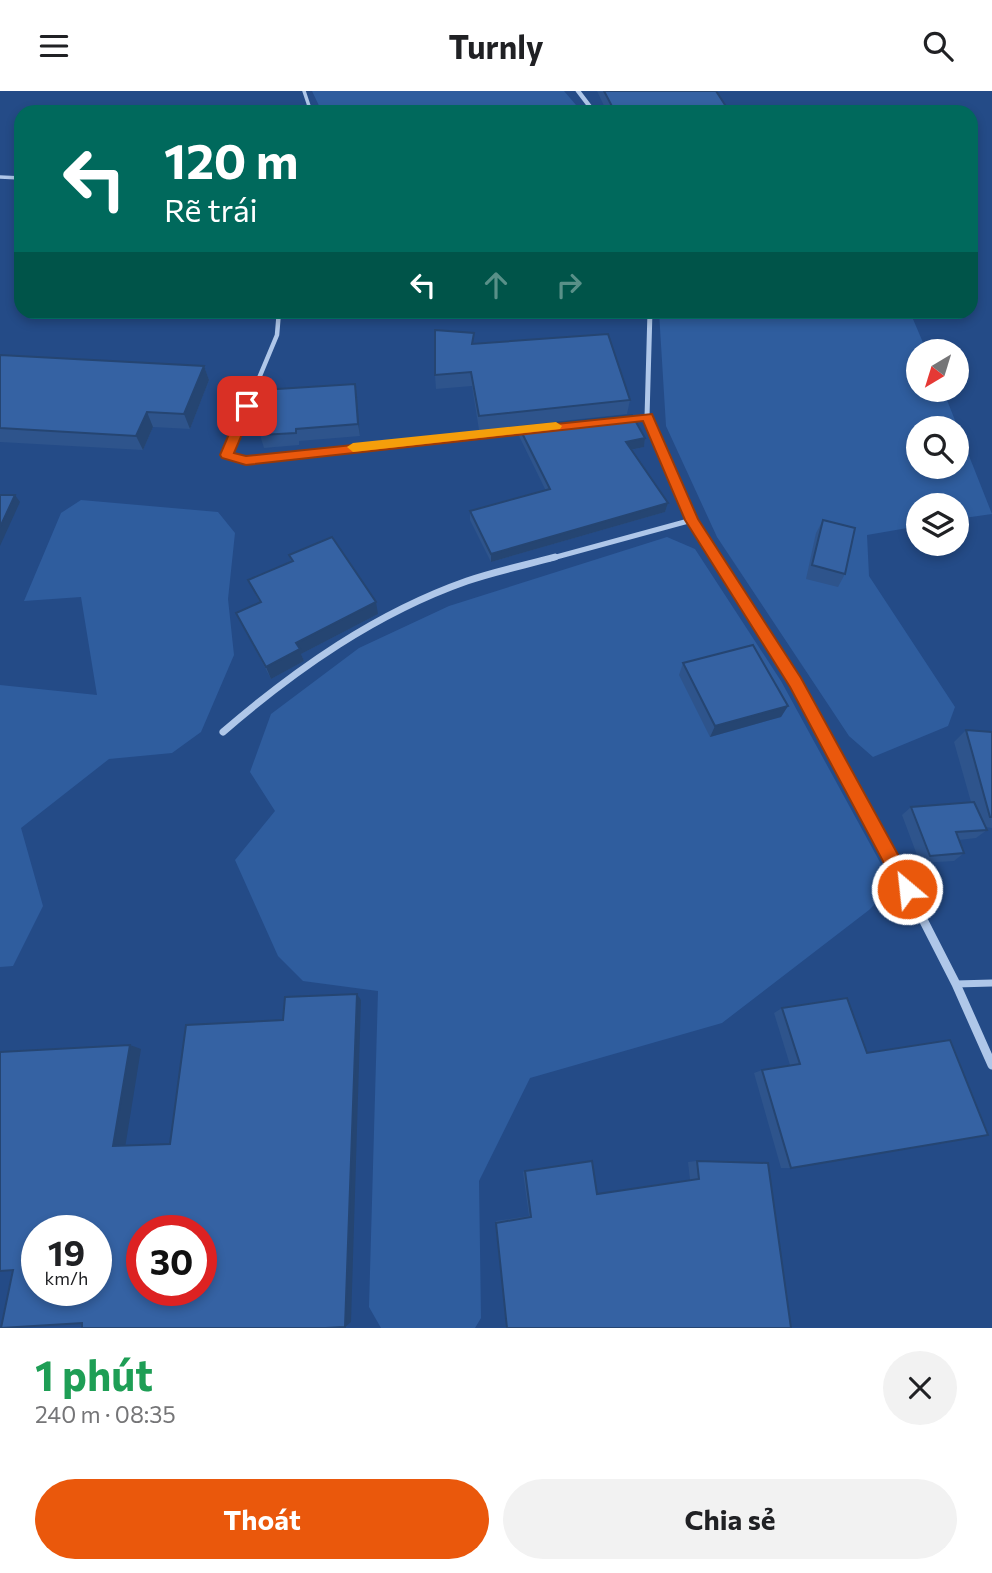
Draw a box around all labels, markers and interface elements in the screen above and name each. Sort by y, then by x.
text: Turnly [449,26,543,66]
icon: menu [35,27,73,65]
icon: search [919,27,957,65]
text: 120 m [164,129,298,189]
icon: left [49,133,140,224]
text: Rẽ trái [164,189,258,229]
icon: left [404,266,442,304]
icon: ahead [477,266,515,304]
icon: right [550,266,588,304]
north arrow [906,339,970,403]
map controls [906,339,969,556]
pin [217,376,277,436]
icon: arrive [228,387,266,425]
button: search [906,416,969,479]
button: layers [906,493,969,556]
position arrow [870,852,944,926]
speed limit sign: 30 [126,1215,217,1306]
text: 19 [48,1230,85,1273]
text: km/h [45,1267,88,1289]
text: 1 phút [35,1348,153,1400]
button: close [883,1351,957,1425]
text: 240 m · 08:35 [35,1400,176,1428]
button: Thoát [35,1479,489,1559]
button: Chia sẻ [503,1479,957,1559]

